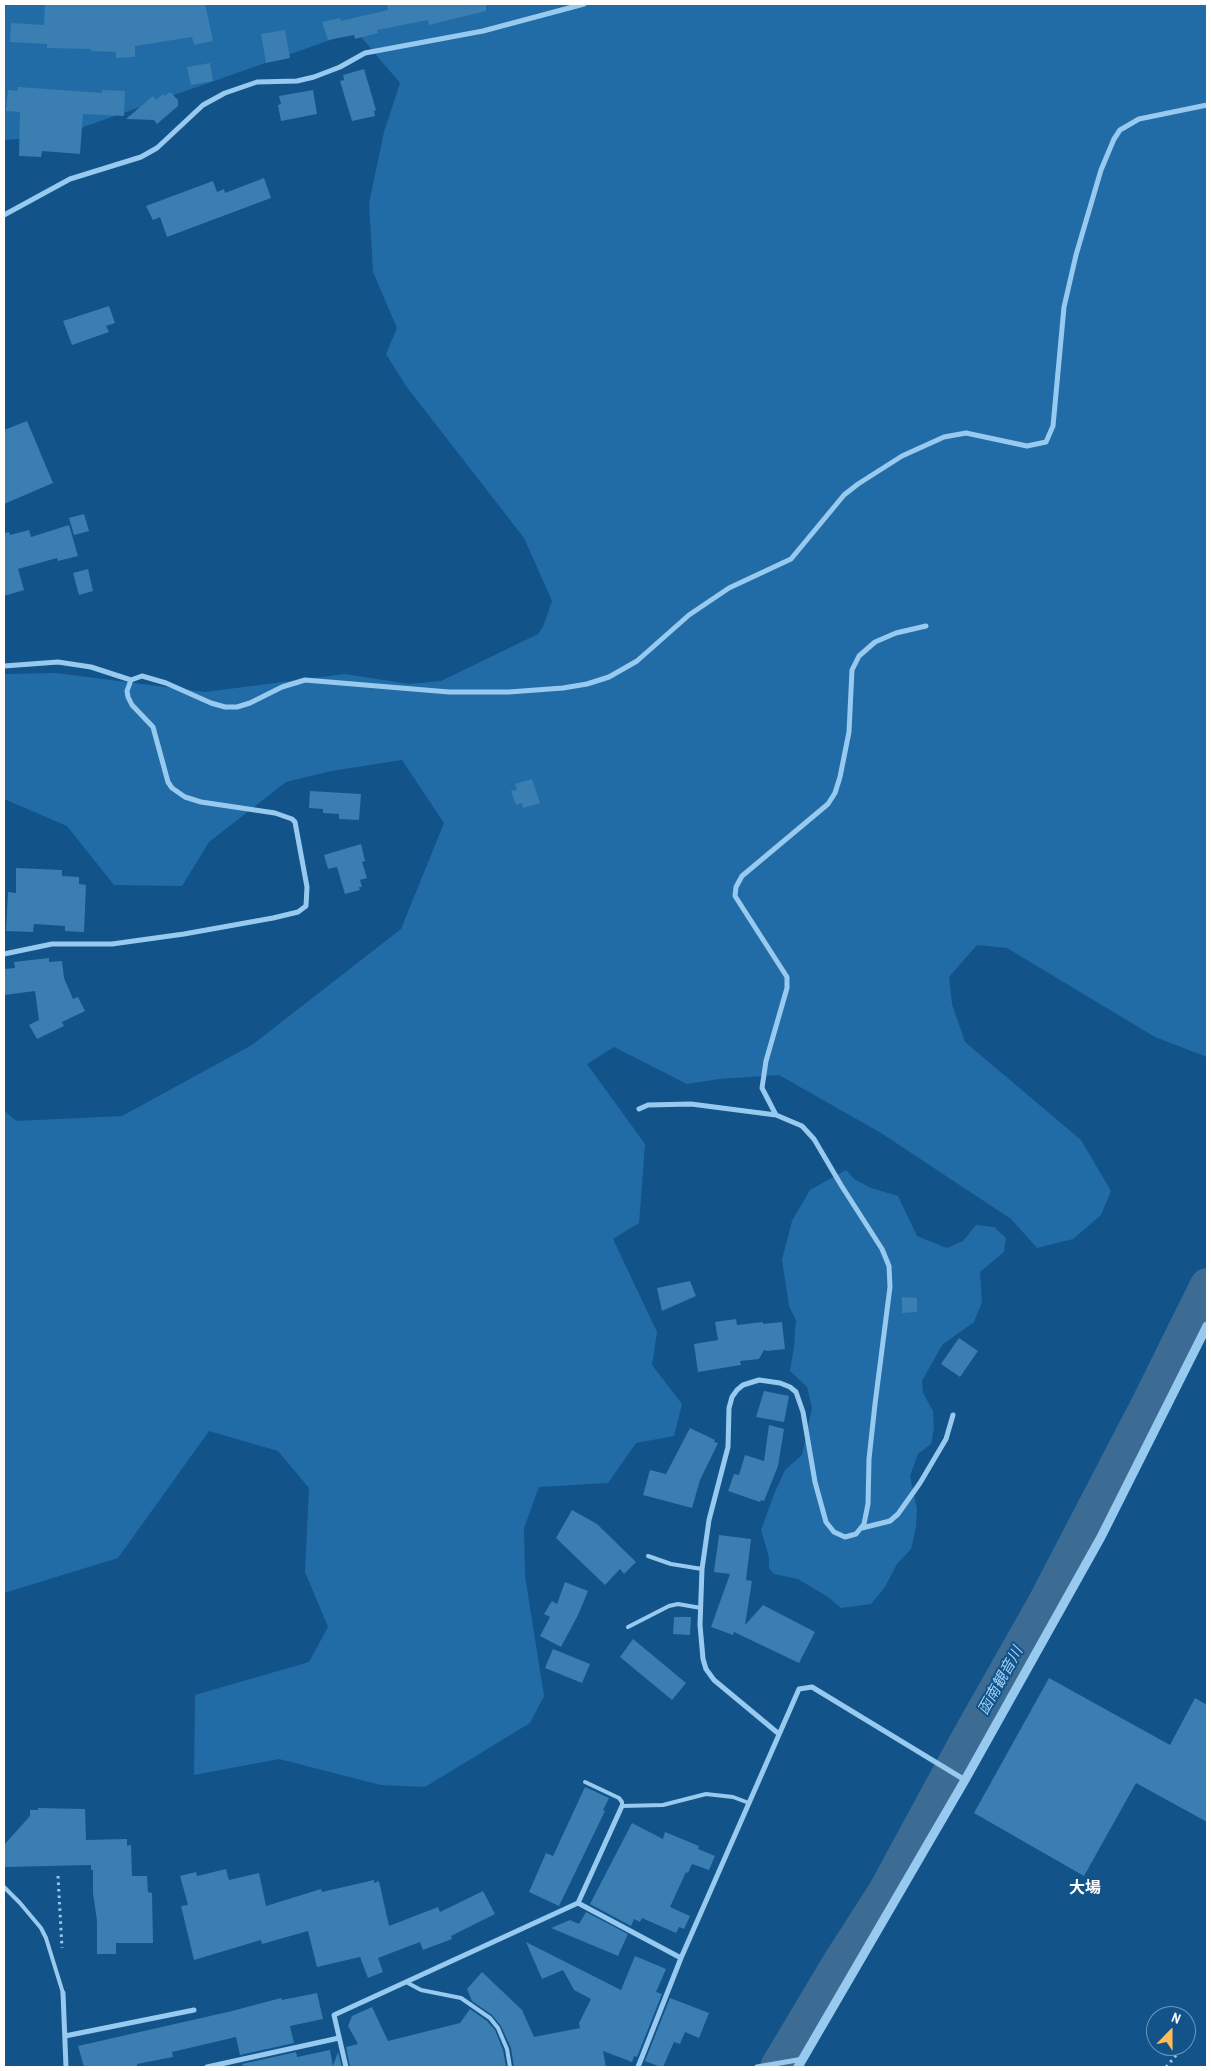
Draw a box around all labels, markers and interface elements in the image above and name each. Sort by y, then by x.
water label: 函南観音川 [975,1644,1027,1718]
district label: 大場 [1069,1879,1101,1899]
north arrow [1146,2006,1196,2056]
text: N [1169,2008,1183,2028]

